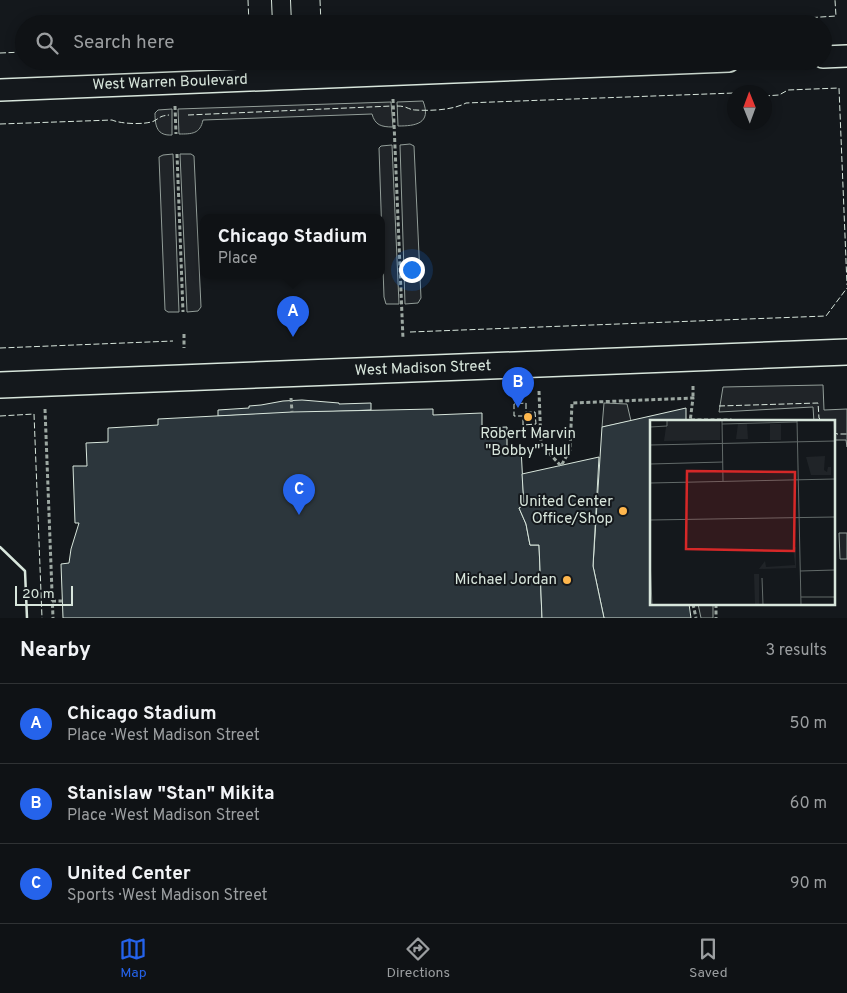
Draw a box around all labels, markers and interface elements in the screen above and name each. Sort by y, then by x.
search box [15,15,832,70]
icon: search [33,29,61,57]
text: Search here [73,31,175,55]
street label: West Warren Boulevard [92,71,248,95]
north arrow [727,85,772,130]
popup [200,214,385,279]
text: Chicago Stadium [218,225,367,249]
text: Place [218,249,257,269]
your location [399,257,425,283]
pin: A [277,296,309,337]
street label: West Madison Street [354,357,492,381]
pin: B [502,367,534,408]
marker: Robert Marvin "Bobby" Hull [522,411,534,423]
inset map [650,420,834,606]
place label: Robert Marvin "Bobby" Hull [480,425,576,461]
pin: C [283,474,315,515]
place label: United Center Office/Shop [519,493,613,529]
marker: United Center Office/Shop [617,505,629,517]
place label: Michael Jordan [455,571,557,590]
marker: Michael Jordan [561,574,573,586]
scale bar [15,583,72,606]
text: 20 m [22,586,55,603]
text: Nearby [20,637,91,664]
text: 3 results [765,641,827,661]
text: Chicago Stadium [67,702,217,726]
text: A [30,714,42,734]
text: 50 m [790,714,827,734]
text: Place · West Madison Street [67,726,260,746]
text: Stanislaw "Stan" Mikita [67,782,275,806]
text: B [30,794,42,814]
text: 60 m [790,794,827,814]
text: Place · West Madison Street [67,806,260,826]
text: United Center [67,862,191,886]
text: C [31,874,41,894]
text: 90 m [790,874,827,894]
text: Sports · West Madison Street [67,886,268,906]
tab: Map [119,935,147,982]
tab: Directions [386,935,450,982]
tab: Saved [689,935,728,982]

